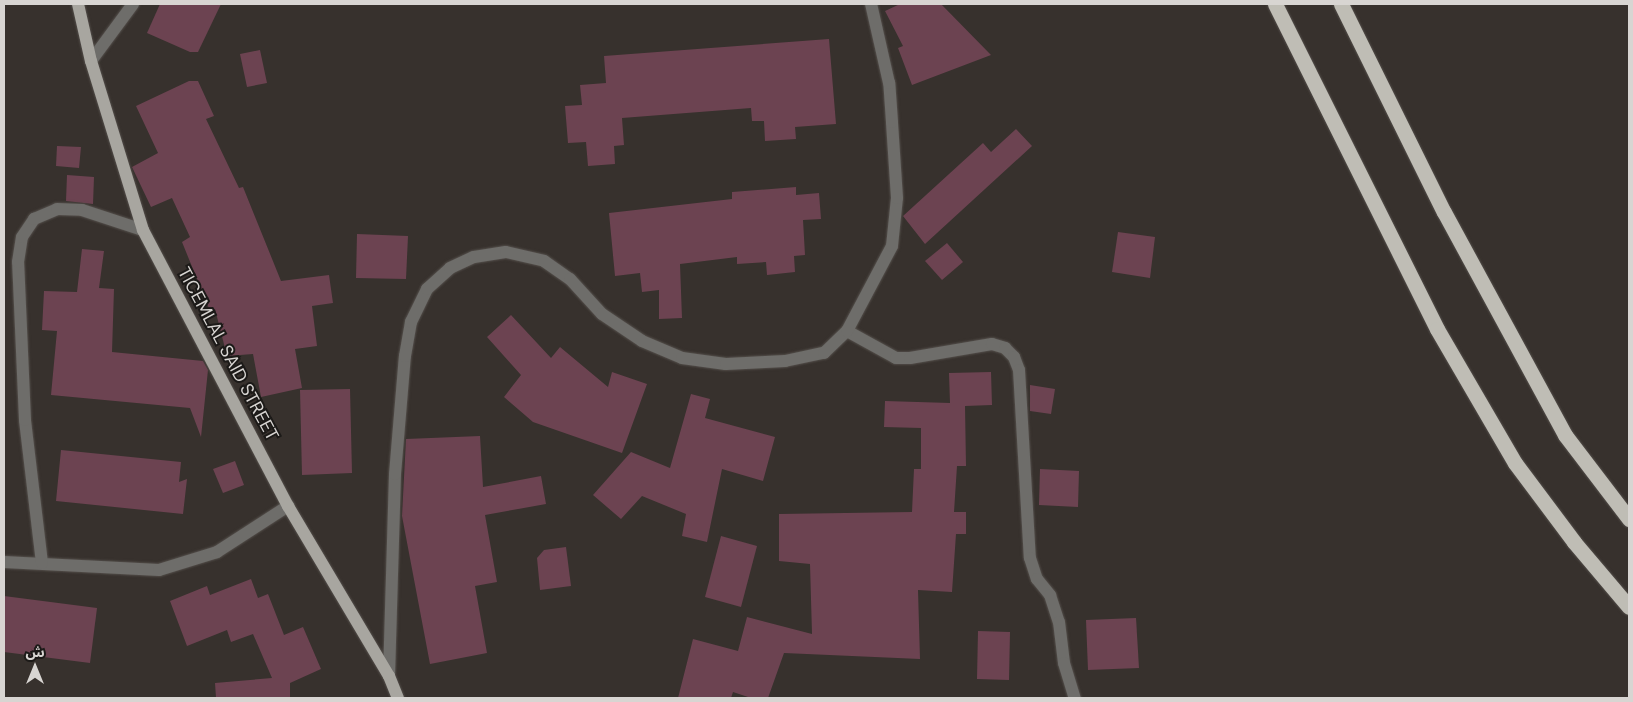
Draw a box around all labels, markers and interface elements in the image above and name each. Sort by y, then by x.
street label: TICEMLAL SAID STREET [173,264,283,444]
north arrow [10,642,60,692]
text: ش [25,643,45,661]

